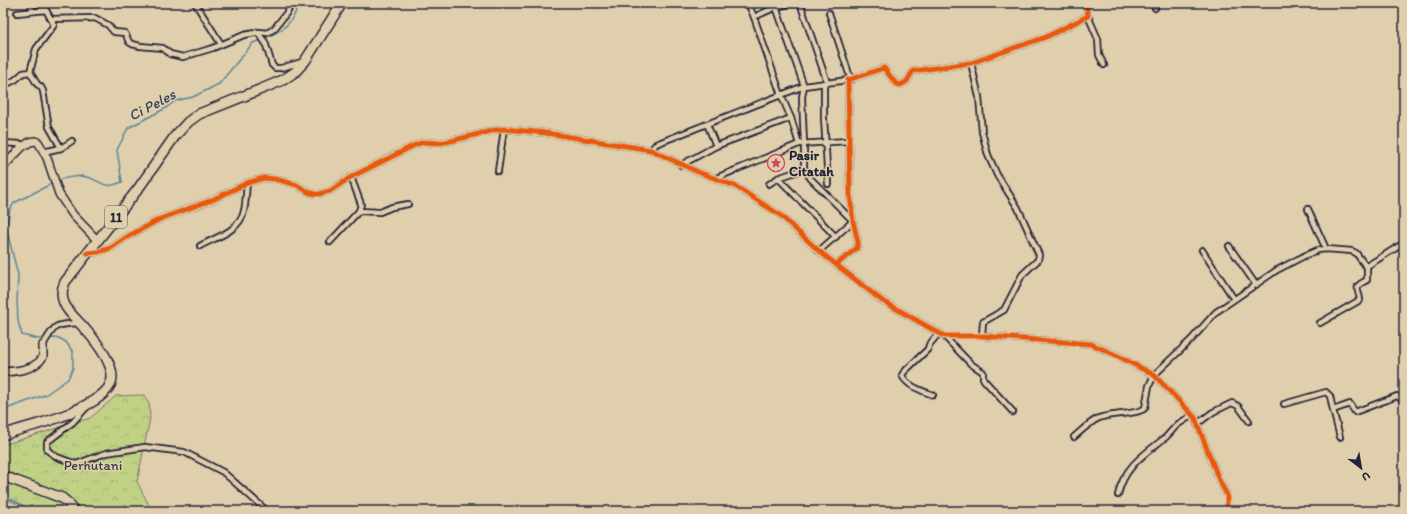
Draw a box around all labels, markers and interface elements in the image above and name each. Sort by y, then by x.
water label: Ci Peles [125,85,180,125]
place label: Pasir Citatah [789,147,834,180]
place icon: Pasir Citatah [766,153,786,173]
road number: 11 [105,206,127,228]
north arrow [1341,448,1381,488]
park label: Perhutani [64,457,122,474]
text: U [1359,469,1372,484]

